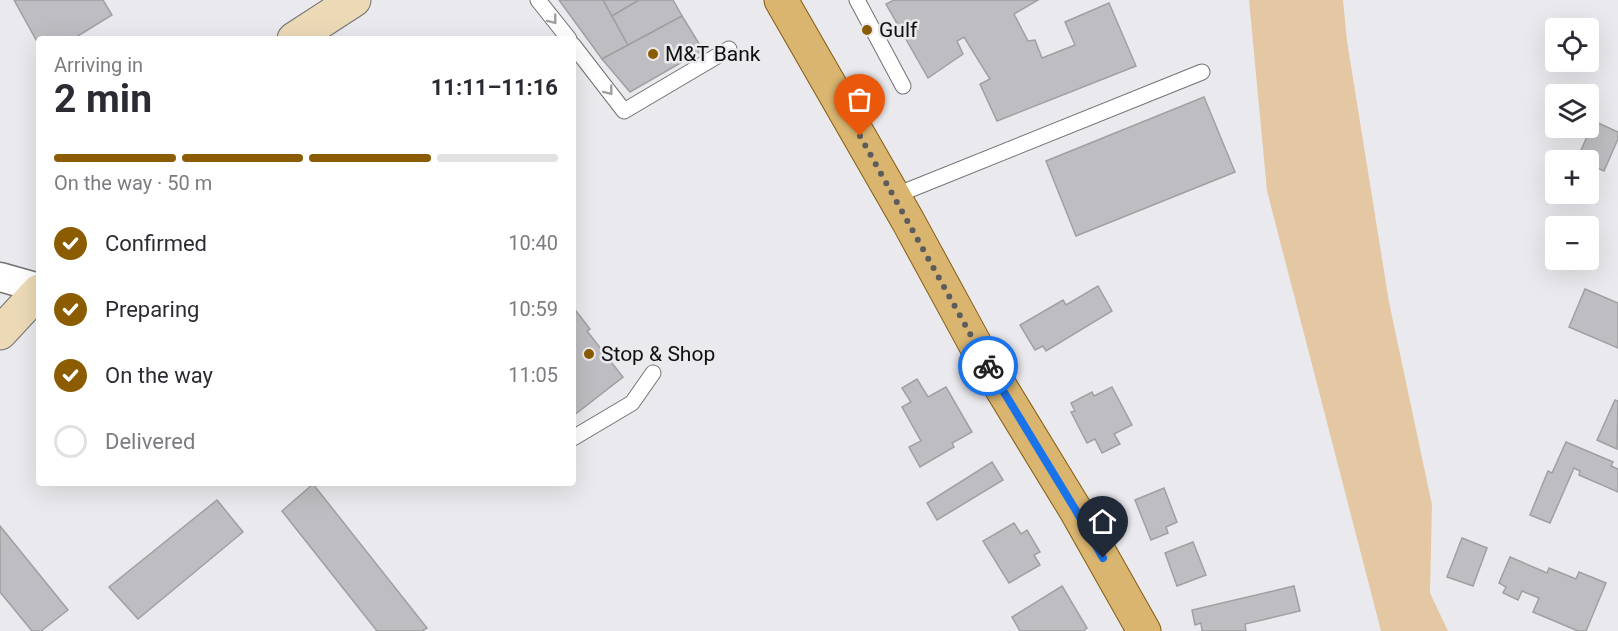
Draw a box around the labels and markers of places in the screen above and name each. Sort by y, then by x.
place label: Gulf [879,18,918,42]
marker: Gulf [860,23,874,37]
place label: M&T Bank [665,42,761,66]
marker: M&T Bank [646,47,660,61]
pin [834,74,885,136]
place label: Stop & Shop [601,342,715,366]
marker: Stop & Shop [582,347,596,361]
pin [1077,496,1128,558]

